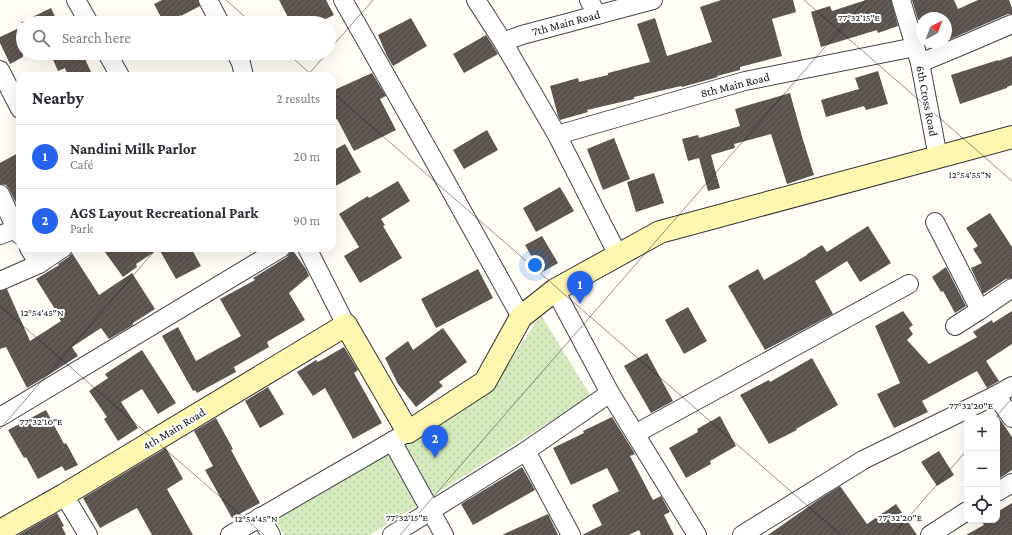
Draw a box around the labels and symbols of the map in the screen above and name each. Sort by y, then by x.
street label: 7th Main Road [530,7,602,39]
text: 77°32'15"E [838,12,881,23]
north arrow [916,12,952,48]
street label: 6th Cross Road [913,64,941,138]
street label: 8th Main Road [699,69,772,100]
text: 12°54'55"N [949,169,992,180]
your location [525,255,545,275]
pin: 1 [567,271,593,304]
text: 12°54'45"N [20,307,64,318]
text: 77°32'20"E [949,400,994,411]
street label: 4th Main Road [140,405,208,453]
text: 77°32'10"E [20,416,63,427]
pin: 2 [422,425,448,458]
text: 77°32'15"E [386,512,429,523]
text: 77°32'20"E [878,512,923,523]
text: 12°54'45"N [234,513,278,524]

